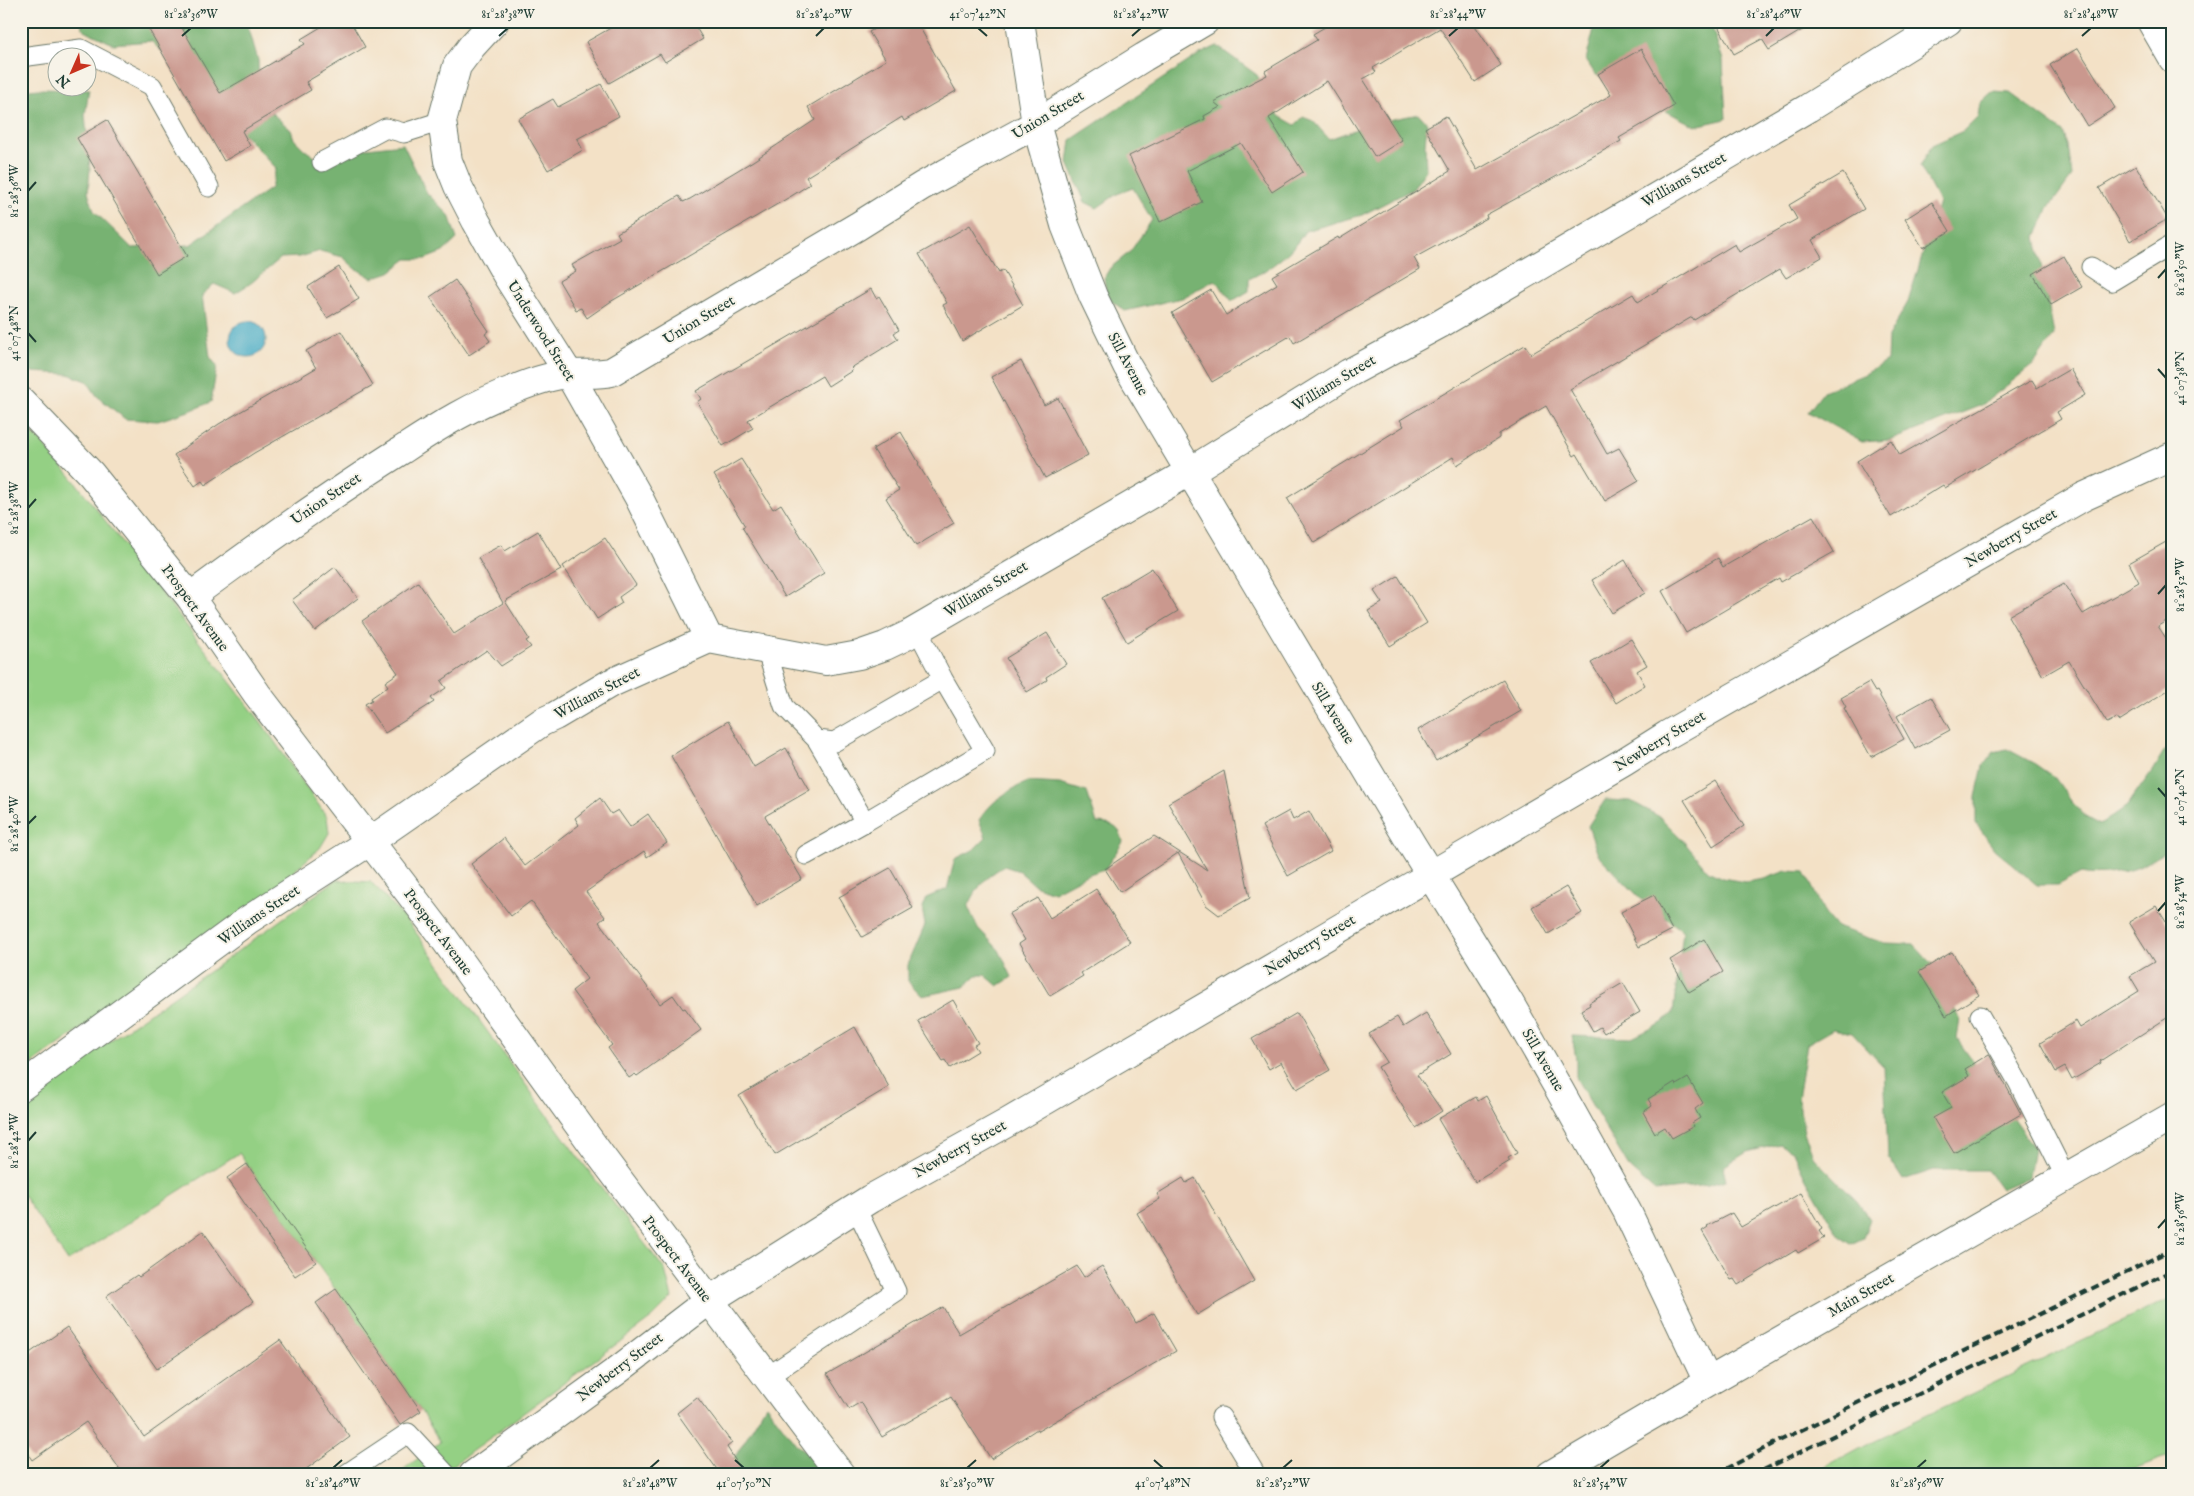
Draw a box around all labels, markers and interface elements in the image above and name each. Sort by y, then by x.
text: 81°28'36"W [164,7,218,22]
text: 81°28'38"W [481,7,535,22]
text: 81°28'40"W [796,7,852,22]
text: 41°07'42"N [950,7,1007,22]
text: 81°28'42"W [1113,7,1169,22]
text: 81°28'44"W [1430,7,1486,22]
text: 81°28'46"W [1747,7,1802,22]
text: 81°28'48"W [2064,7,2119,22]
north arrow [48,48,98,98]
text: N [53,70,75,92]
street label: Union Street [1008,86,1088,144]
street label: Williams Street [1638,148,1730,212]
text: 81°28'36"W [7,164,22,218]
text: 81°28'50"W [2173,241,2188,296]
street label: Underwood Street [502,277,580,385]
street label: Union Street [659,291,739,349]
text: 41°07'48"N [7,304,22,361]
street label: Sill Avenue [1103,329,1153,399]
text: 41°07'38"N [2173,350,2188,405]
street label: Williams Street [1289,351,1379,415]
street label: Union Street [287,469,365,529]
text: 81°28'38"W [7,481,22,535]
street label: Newberry Street [1962,504,2060,572]
street label: Williams Street [941,557,1031,621]
text: 81°28'52"W [2173,557,2188,612]
street label: Prospect Avenue [157,561,233,655]
street label: Williams Street [551,662,643,724]
street label: Sill Avenue [1307,679,1359,748]
street label: Newberry Street [1611,706,1709,776]
text: 41°07'40"N [2173,768,2188,826]
text: 81°28'40"W [7,796,22,852]
text: 81°28'54"W [2173,874,2188,929]
street label: Williams Street [215,881,303,949]
street label: Prospect Avenue [399,885,477,979]
street label: Newberry Street [1261,910,1359,980]
street label: Sill Avenue [1518,1025,1569,1095]
text: 81°28'42"W [7,1113,22,1169]
street label: Newberry Street [910,1116,1010,1182]
text: 81°28'56"W [2173,1192,2188,1246]
street label: Prospect Avenue [638,1212,716,1306]
street label: Main Street [1825,1268,1897,1322]
street label: Newberry Street [573,1328,667,1406]
text: 81°28'46"W [306,1476,361,1491]
text: 81°28'48"W [623,1476,678,1491]
text: 41°07'50"N [716,1476,772,1491]
text: 81°28'50"W [940,1476,995,1491]
text: 41°07'48"N [1135,1476,1192,1491]
text: 81°28'52"W [1256,1476,1311,1491]
text: 81°28'54"W [1573,1476,1628,1491]
text: 81°28'56"W [1890,1476,1944,1491]

